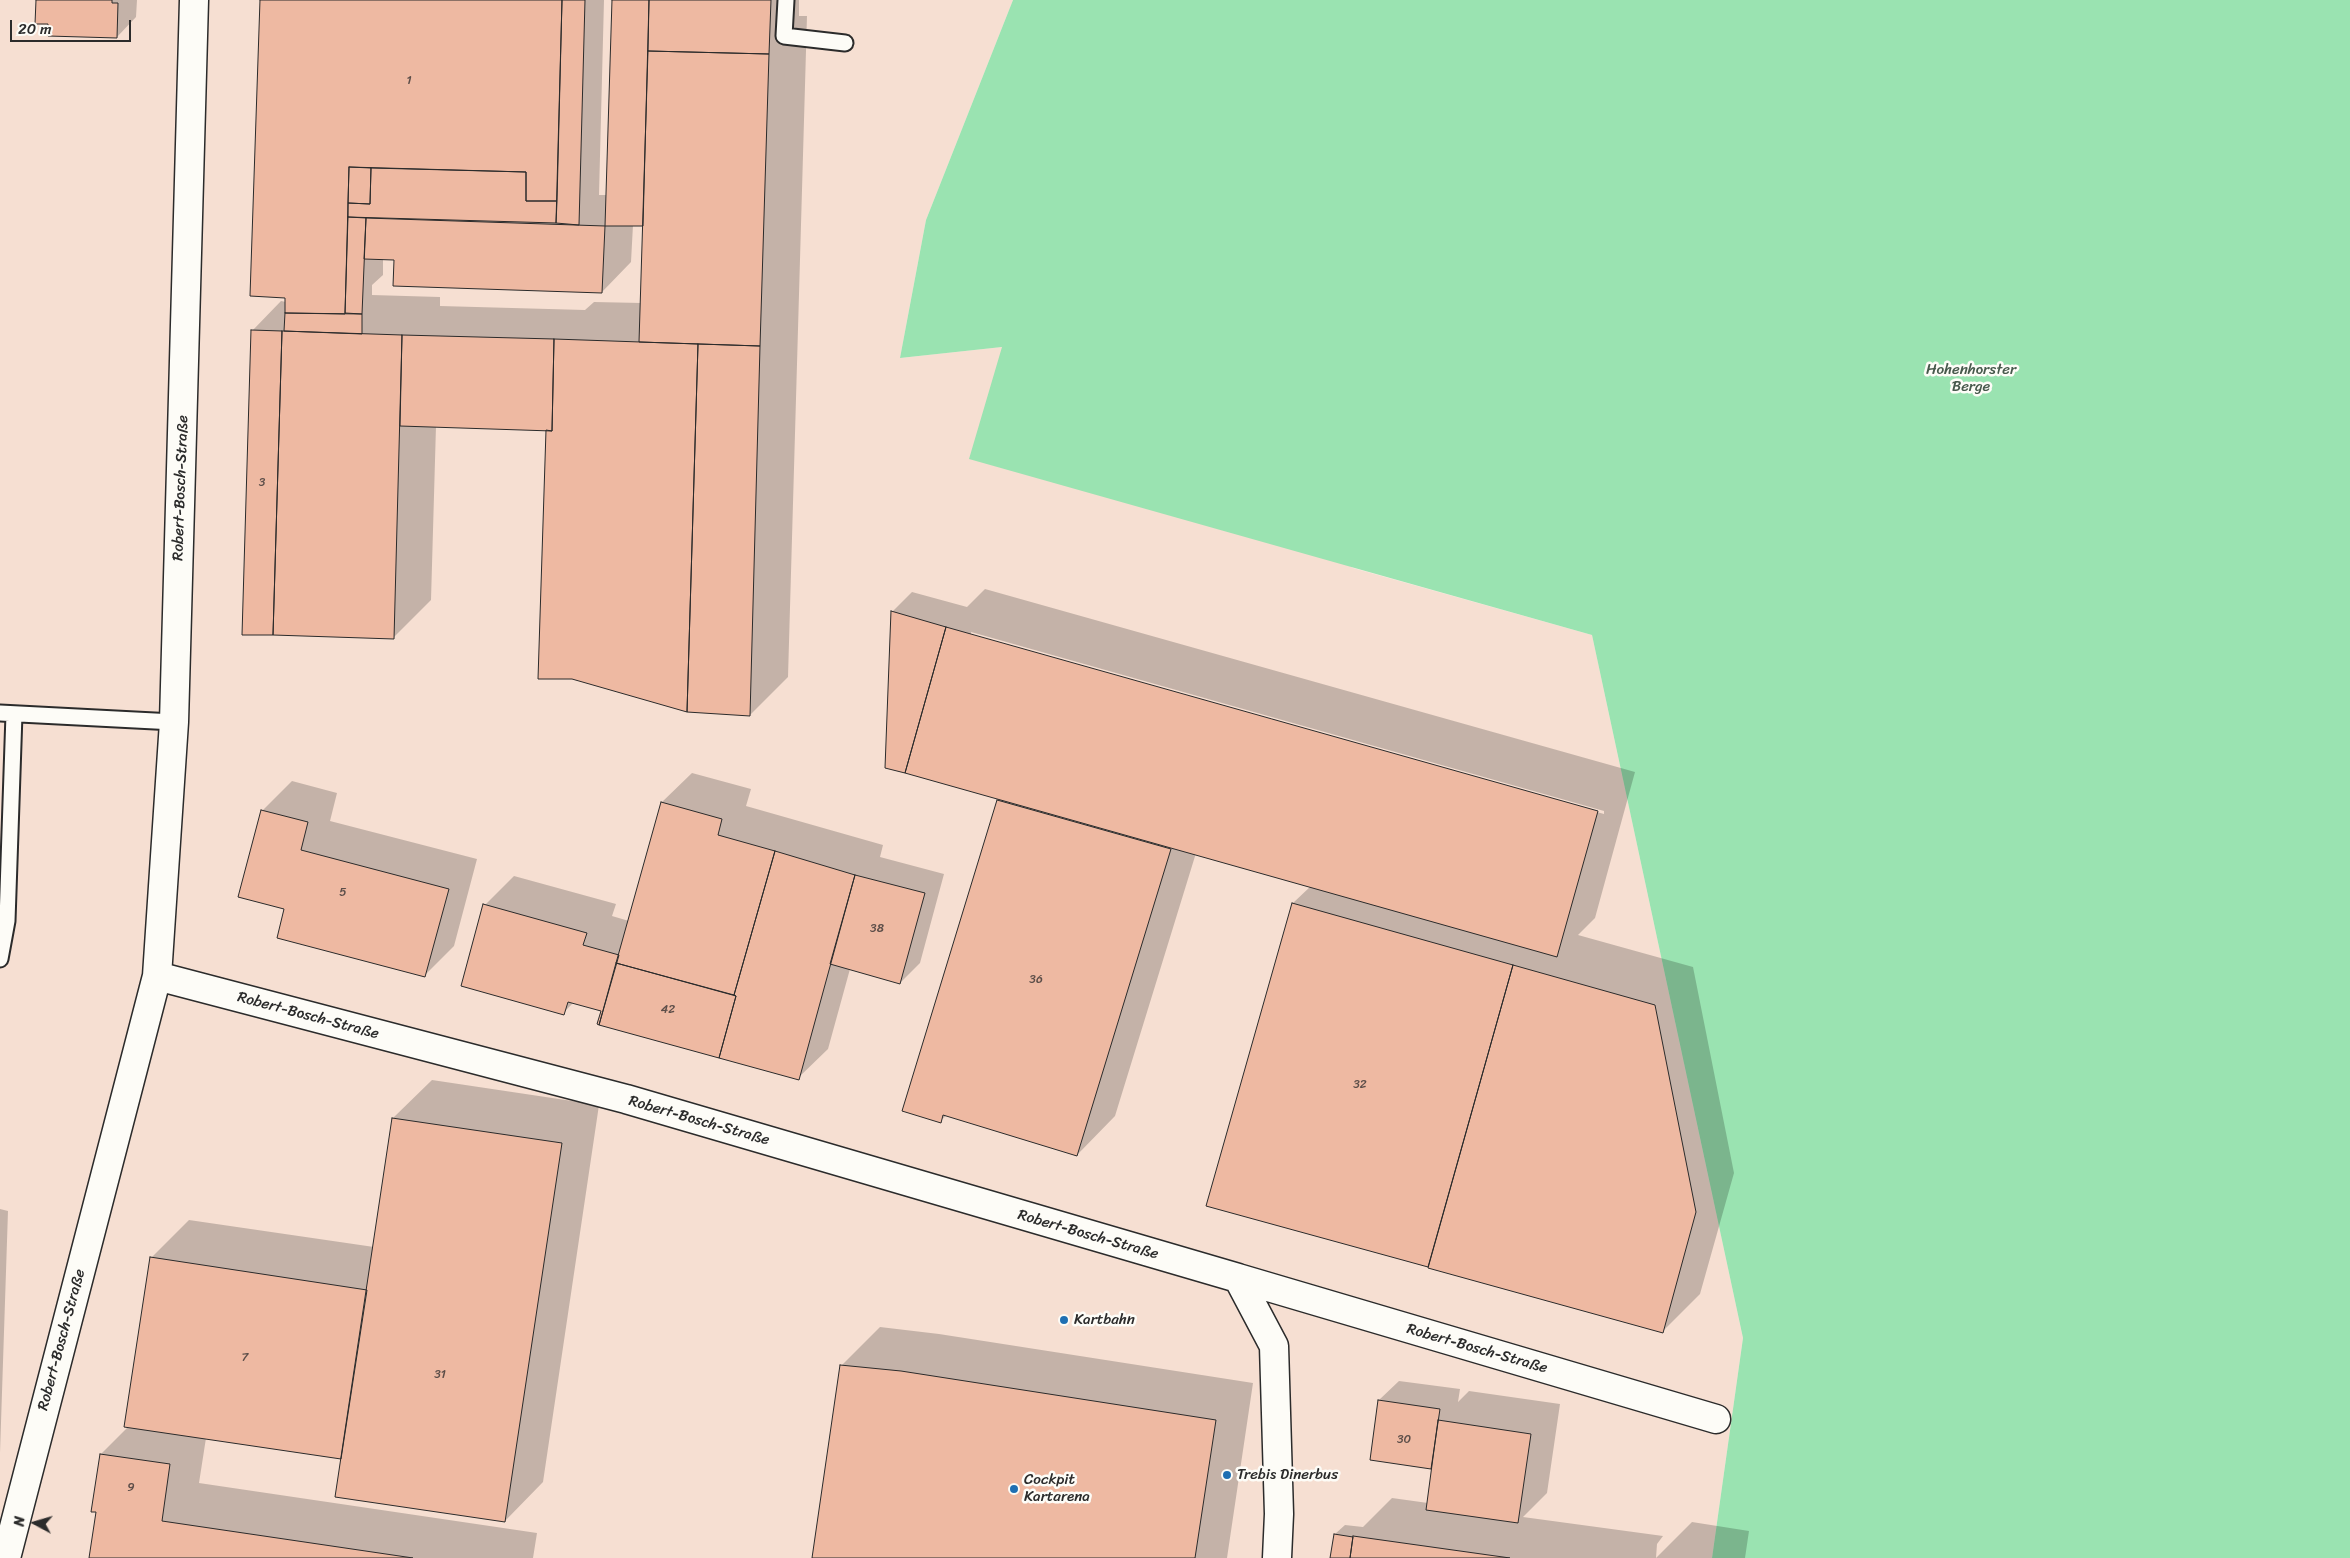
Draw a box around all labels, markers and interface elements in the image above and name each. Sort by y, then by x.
scale bar [12,10,134,42]
text: 20 m [18,16,52,42]
house number: 1 [406,74,412,88]
park label: Hohenhorster Berge [1926,361,2016,396]
street label: Robert-Bosch-Straße [169,415,193,561]
house number: 3 [259,476,265,490]
house number: 5 [339,886,347,900]
house number: 38 [870,922,884,936]
house number: 36 [1029,973,1043,987]
street label: Robert-Bosch-Straße [235,988,381,1044]
house number: 42 [661,1003,675,1017]
house number: 32 [1353,1078,1367,1092]
street label: Robert-Bosch-Straße [627,1092,771,1150]
street label: Robert-Bosch-Straße [1016,1206,1160,1264]
street label: Robert-Bosch-Straße [34,1267,90,1413]
place label: Kartbahn [1074,1311,1135,1329]
marker: Kartbahn [1058,1314,1070,1326]
street label: Robert-Bosch-Straße [1405,1320,1549,1378]
house number: 7 [242,1351,248,1365]
house number: 31 [434,1368,446,1382]
house number: 30 [1397,1433,1411,1447]
place label: Trebis Dinerbus [1237,1466,1338,1484]
marker: Trebis Dinerbus [1221,1469,1233,1481]
place label: Cockpit Kartarena [1024,1471,1090,1506]
house number: 9 [127,1481,135,1495]
marker: Cockpit Kartarena [1008,1483,1020,1495]
north arrow [10,1498,60,1548]
text: N [7,1515,33,1528]

